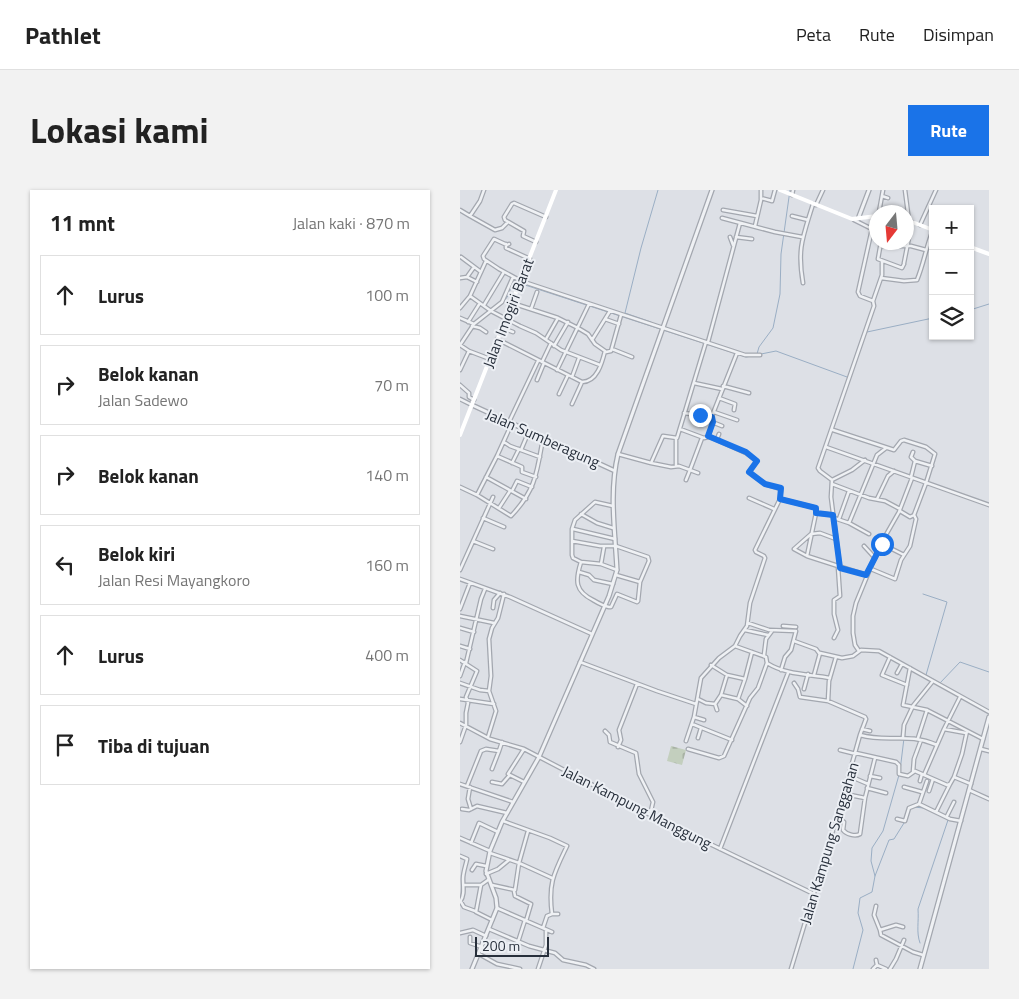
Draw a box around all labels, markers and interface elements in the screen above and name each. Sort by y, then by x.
text: Pathlet [25,17,101,53]
text: Peta [796,21,831,48]
text: Rute [859,21,895,48]
text: Disimpan [923,21,994,48]
text: Lokasi kami [30,103,209,157]
button: Rute [908,105,989,156]
north arrow [869,205,914,250]
map controls [929,205,974,340]
button: + [929,205,974,250]
text: 11 mnt [50,207,115,239]
text: Jalan kaki · 870 m [292,211,410,235]
button: − [929,250,974,295]
street label: Jalan Imogiri Barat [477,254,540,371]
icon: ahead [51,281,79,309]
text: Lurus [98,281,144,310]
text: 100 m [365,283,409,307]
button: layers [929,295,974,340]
text: Belok kanan [98,359,199,388]
icon: right [51,371,79,399]
text: 70 m [374,373,409,397]
text: Jalan Sadewo [98,388,188,412]
street label: Jalan Sumberagung [482,403,604,474]
route end [689,404,712,427]
icon: right [51,461,79,489]
text: Belok kanan [98,461,199,490]
text: 140 m [365,463,409,487]
route start [871,533,894,556]
text: Belok kiri [98,539,175,568]
icon: left [51,551,79,579]
text: 160 m [365,553,409,577]
text: Jalan Resi Mayangkoro [98,568,250,592]
icon: ahead [51,641,79,669]
text: Lurus [98,641,144,670]
text: 400 m [365,643,409,667]
icon: arrive [51,731,79,759]
text: Tiba di tujuan [98,731,210,760]
street label: Jalan Kampung Manggung [558,759,716,855]
street label: Jalan Kampung Sanggahan [793,759,865,927]
scale bar [475,934,549,957]
text: 200 m [482,935,520,956]

